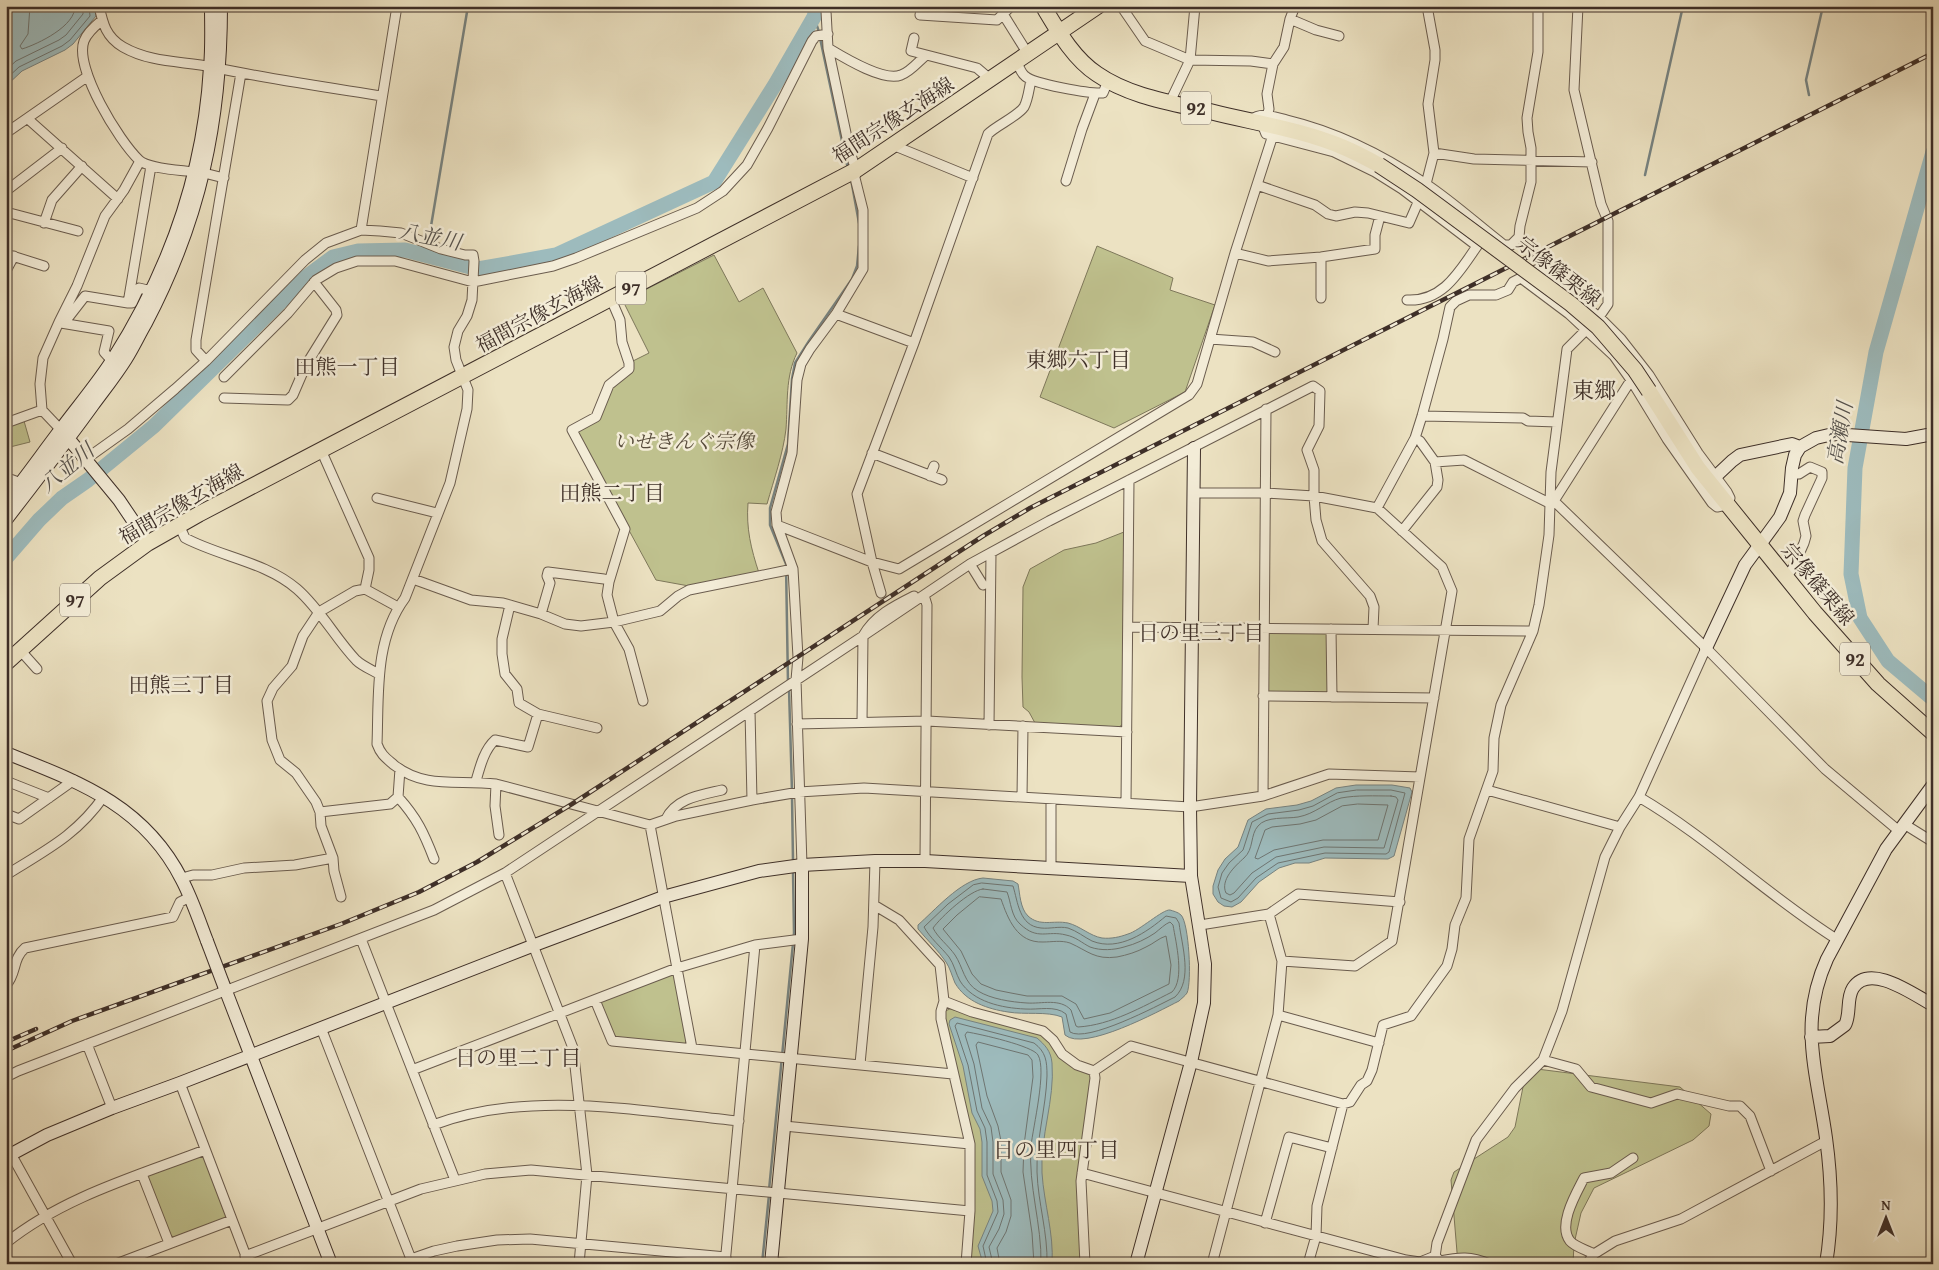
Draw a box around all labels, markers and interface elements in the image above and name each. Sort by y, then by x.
street label: 福間宗像玄海線 [826,69,959,170]
road number: 92 [1181,92,1211,125]
water label: 八並川 [396,215,466,258]
street label: 宗像篠栗線 [1511,228,1608,313]
street label: 福間宗像玄海線 [470,268,607,359]
road number: 97 [616,272,646,304]
district label: 東郷六丁目 [1026,344,1131,375]
district label: 田熊一丁目 [295,351,400,382]
district label: 東郷 [1572,374,1616,406]
water label: 高瀬川 [1819,397,1861,467]
park label: いせきんぐ宗像 [614,426,756,455]
water label: 八並川 [33,434,102,500]
street label: 福間宗像玄海線 [113,456,249,551]
district label: 田熊二丁目 [560,477,665,508]
street label: 宗像篠栗線 [1775,536,1862,631]
road number: 97 [60,584,90,616]
district label: 日の里三丁目 [1138,617,1264,648]
road number: 92 [1840,642,1870,676]
district label: 田熊三丁目 [129,669,234,700]
district label: 日の里二丁目 [455,1042,581,1073]
district label: 日の里四丁目 [993,1134,1119,1165]
north arrow [1862,1192,1912,1242]
text: N [1881,1195,1891,1215]

